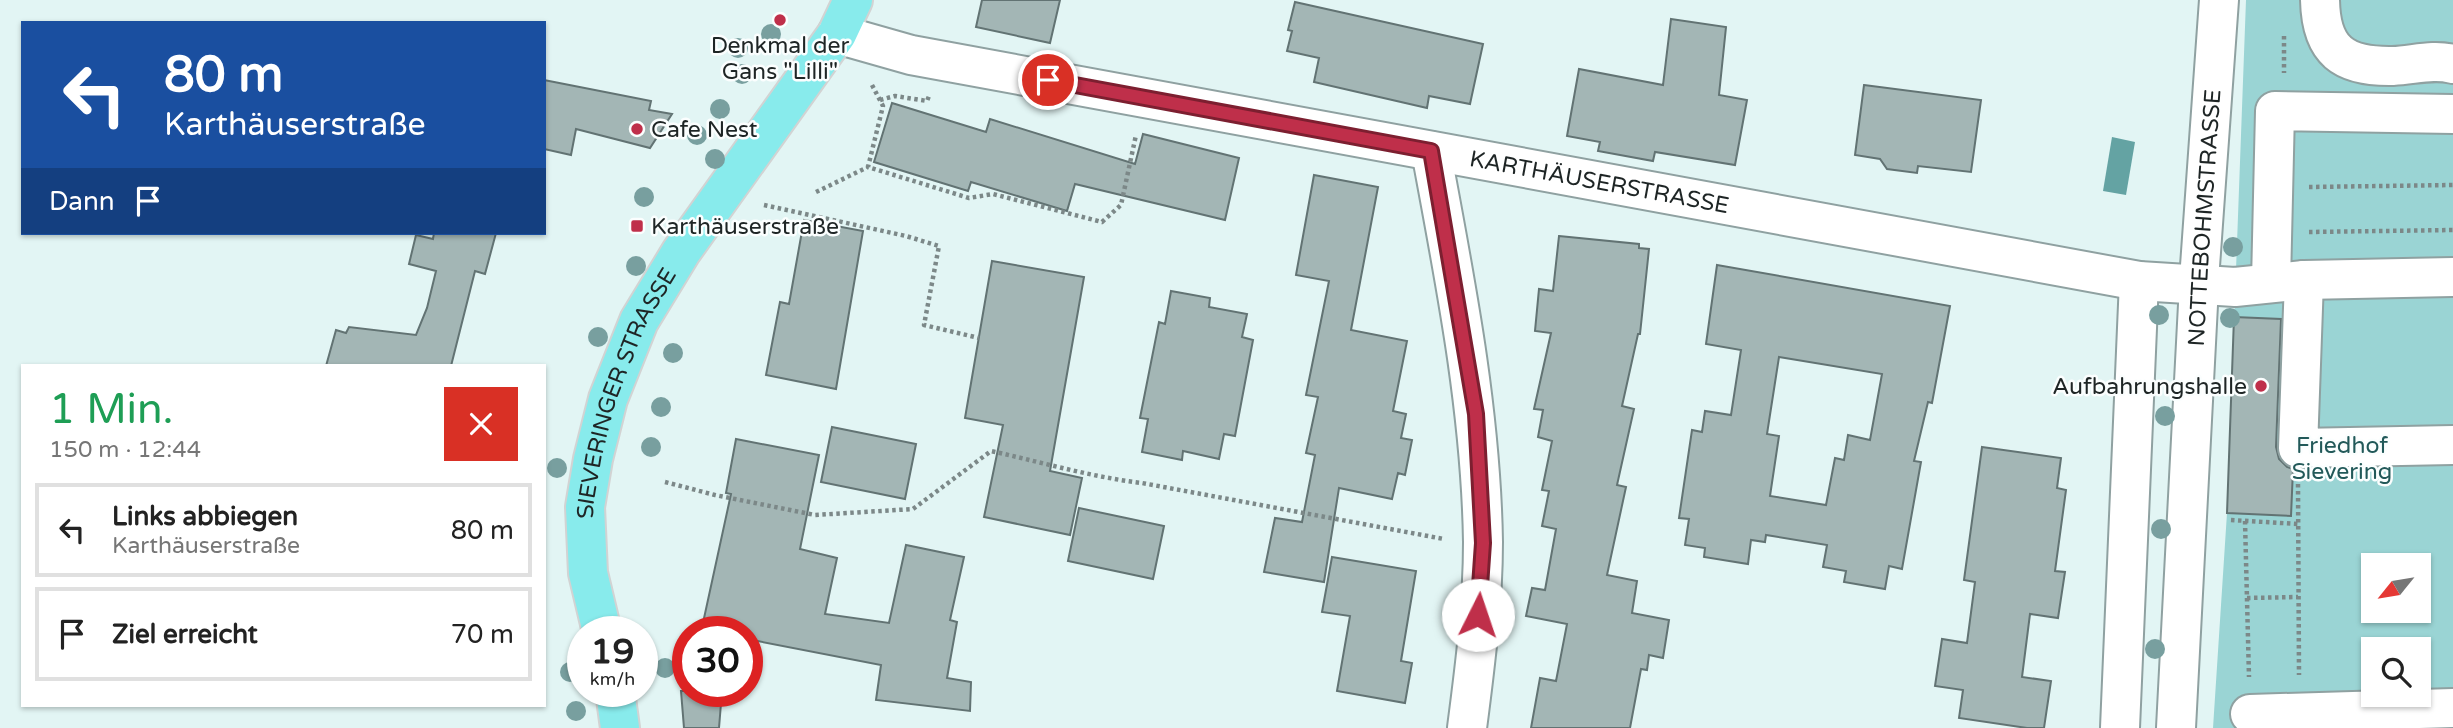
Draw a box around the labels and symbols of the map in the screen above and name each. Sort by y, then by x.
marker: Denkmal der Gans "Lilli" [772,12,788,28]
place label: Denkmal der Gans "Lilli" [711,32,849,86]
pin [1018,50,1078,110]
street label: NOTTEBOHMSTRASSE [2183,88,2228,347]
place label: Cafe Nest [651,116,758,144]
marker: Cafe Nest [629,121,645,137]
street label: KARTHÄUSERSTRASSE [1467,145,1731,220]
place label: Karthäuserstraße [651,213,839,241]
marker: Karthäuserstraße [629,218,645,234]
street label: SIEVERINGER STRASSE [572,263,683,519]
place label: Aufbahrungshalle [2052,373,2247,401]
marker: Aufbahrungshalle [2253,378,2269,394]
park label: Friedhof Sievering [2292,432,2392,486]
north arrow [2361,553,2431,623]
position arrow [1441,578,1515,652]
speed limit sign: 30 [672,616,763,707]

